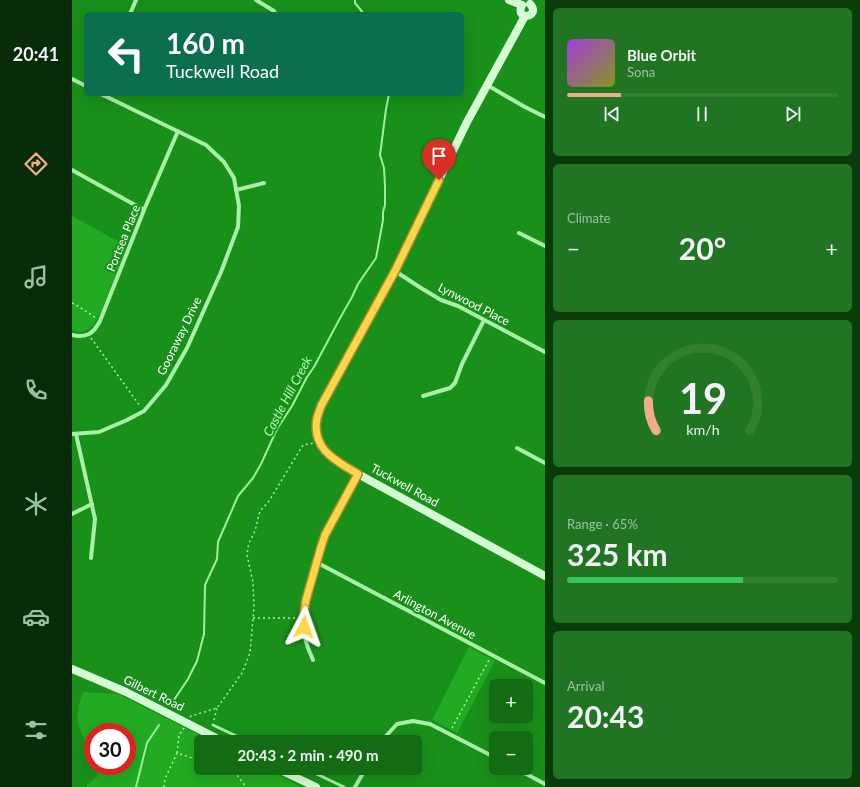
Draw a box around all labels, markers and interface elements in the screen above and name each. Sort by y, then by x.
text: 160 m [166,26,245,60]
icon: left [100,28,152,80]
text: 20:41 [13,43,59,65]
text: Blue Orbit [627,46,696,64]
text: Tuckwell Road [166,60,279,82]
text: Sona [627,64,655,80]
icon: previous [601,103,623,125]
icon: pause [691,103,713,125]
icon: next [782,103,804,125]
pin [422,139,456,180]
icon: arrive [428,145,450,167]
icon: directions [22,150,50,178]
street label: Portsea Place [103,202,143,274]
text: Climate [567,210,610,226]
text: 20° [679,230,726,266]
text: − [567,235,580,262]
text: + [825,235,838,262]
icon: music [22,263,50,291]
street label: Lynwood Place [436,279,512,329]
street label: Gooraway Drive [154,294,204,378]
water label: Castle Hill Creek [259,352,315,439]
text: 19 [678,373,727,423]
icon: phone [22,376,50,404]
text: km/h [686,421,719,438]
street label: Tuckwell Road [368,460,442,510]
icon: climate [22,490,50,518]
text: Range · 65% [567,516,638,532]
text: 325 km [567,536,668,572]
street label: Arlington Avenue [391,586,479,642]
icon: car [22,603,50,631]
position arrow [283,606,325,648]
street label: Gilbert Road [121,672,187,714]
text: Arrival [567,678,604,694]
map controls [489,679,533,775]
button: + [489,679,533,723]
text: 20:43 [567,698,644,734]
icon: filters [22,716,50,744]
speed limit sign: 30 [84,723,136,775]
button: − [489,731,533,775]
text: 20:43 · 2 min · 490 m [238,746,378,764]

